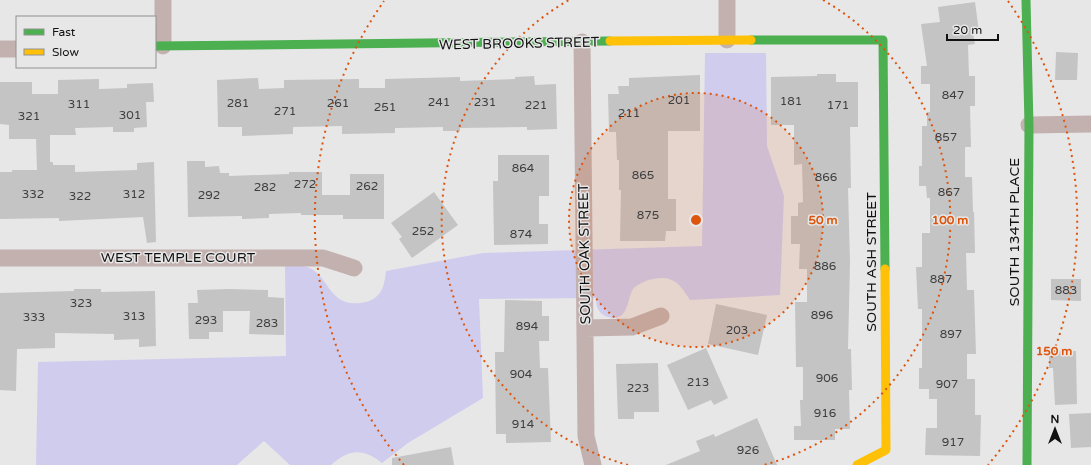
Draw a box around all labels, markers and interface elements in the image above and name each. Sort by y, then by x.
legend [16,16,156,68]
scale bar [947,16,998,42]
text: 20 m [953,23,982,37]
text: Fast [52,25,76,39]
street label: WEST BROOKS STREET [439,34,600,53]
text: Slow [52,45,79,59]
house number: 847 [942,88,964,102]
house number: 201 [668,93,690,107]
house number: 181 [780,94,802,108]
house number: 241 [428,95,450,109]
house number: 231 [474,95,496,109]
house number: 281 [227,96,249,110]
house number: 261 [327,96,349,110]
house number: 311 [68,97,90,111]
house number: 221 [525,98,547,112]
house number: 171 [827,98,849,112]
house number: 251 [374,100,396,114]
house number: 271 [274,104,296,118]
house number: 211 [618,106,640,120]
house number: 301 [119,108,141,122]
house number: 321 [18,109,40,123]
house number: 857 [935,130,957,144]
street label: SOUTH 134TH PLACE [1006,158,1023,306]
house number: 864 [512,161,535,175]
house number: 865 [632,168,654,182]
house number: 866 [815,170,837,184]
house number: 272 [294,177,316,191]
house number: 262 [356,179,378,193]
house number: 282 [254,180,276,194]
street label: SOUTH OAK STREET [575,183,594,325]
house number: 867 [938,185,960,199]
house number: 332 [22,187,44,201]
house number: 312 [123,187,145,201]
house number: 292 [198,188,220,202]
house number: 322 [69,189,91,203]
street label: SOUTH ASH STREET [863,192,880,332]
house number: 875 [637,208,659,222]
centre of rings [689,213,703,227]
text: 50 m [808,213,838,227]
text: 100 m [932,213,968,227]
house number: 252 [412,224,434,238]
house number: 874 [510,227,533,241]
street label: WEST TEMPLE COURT [101,249,256,266]
house number: 886 [814,259,836,273]
house number: 887 [930,272,952,286]
house number: 883 [1055,283,1077,297]
house number: 323 [70,296,92,310]
house number: 896 [811,308,833,322]
house number: 313 [123,309,145,323]
house number: 333 [23,310,45,324]
house number: 293 [195,313,217,327]
house number: 283 [256,316,278,330]
house number: 894 [516,319,539,333]
house number: 203 [726,323,748,337]
house number: 897 [940,327,962,341]
text: 150 m [1036,344,1072,358]
house number: 904 [510,367,533,381]
house number: 906 [816,371,838,385]
house number: 213 [687,375,709,389]
house number: 907 [936,377,958,391]
house number: 223 [627,381,649,395]
house number: 916 [814,406,836,420]
north arrow [1035,409,1075,449]
text: N [1051,413,1059,426]
house number: 914 [512,417,535,431]
house number: 917 [942,435,964,449]
house number: 926 [737,443,759,457]

